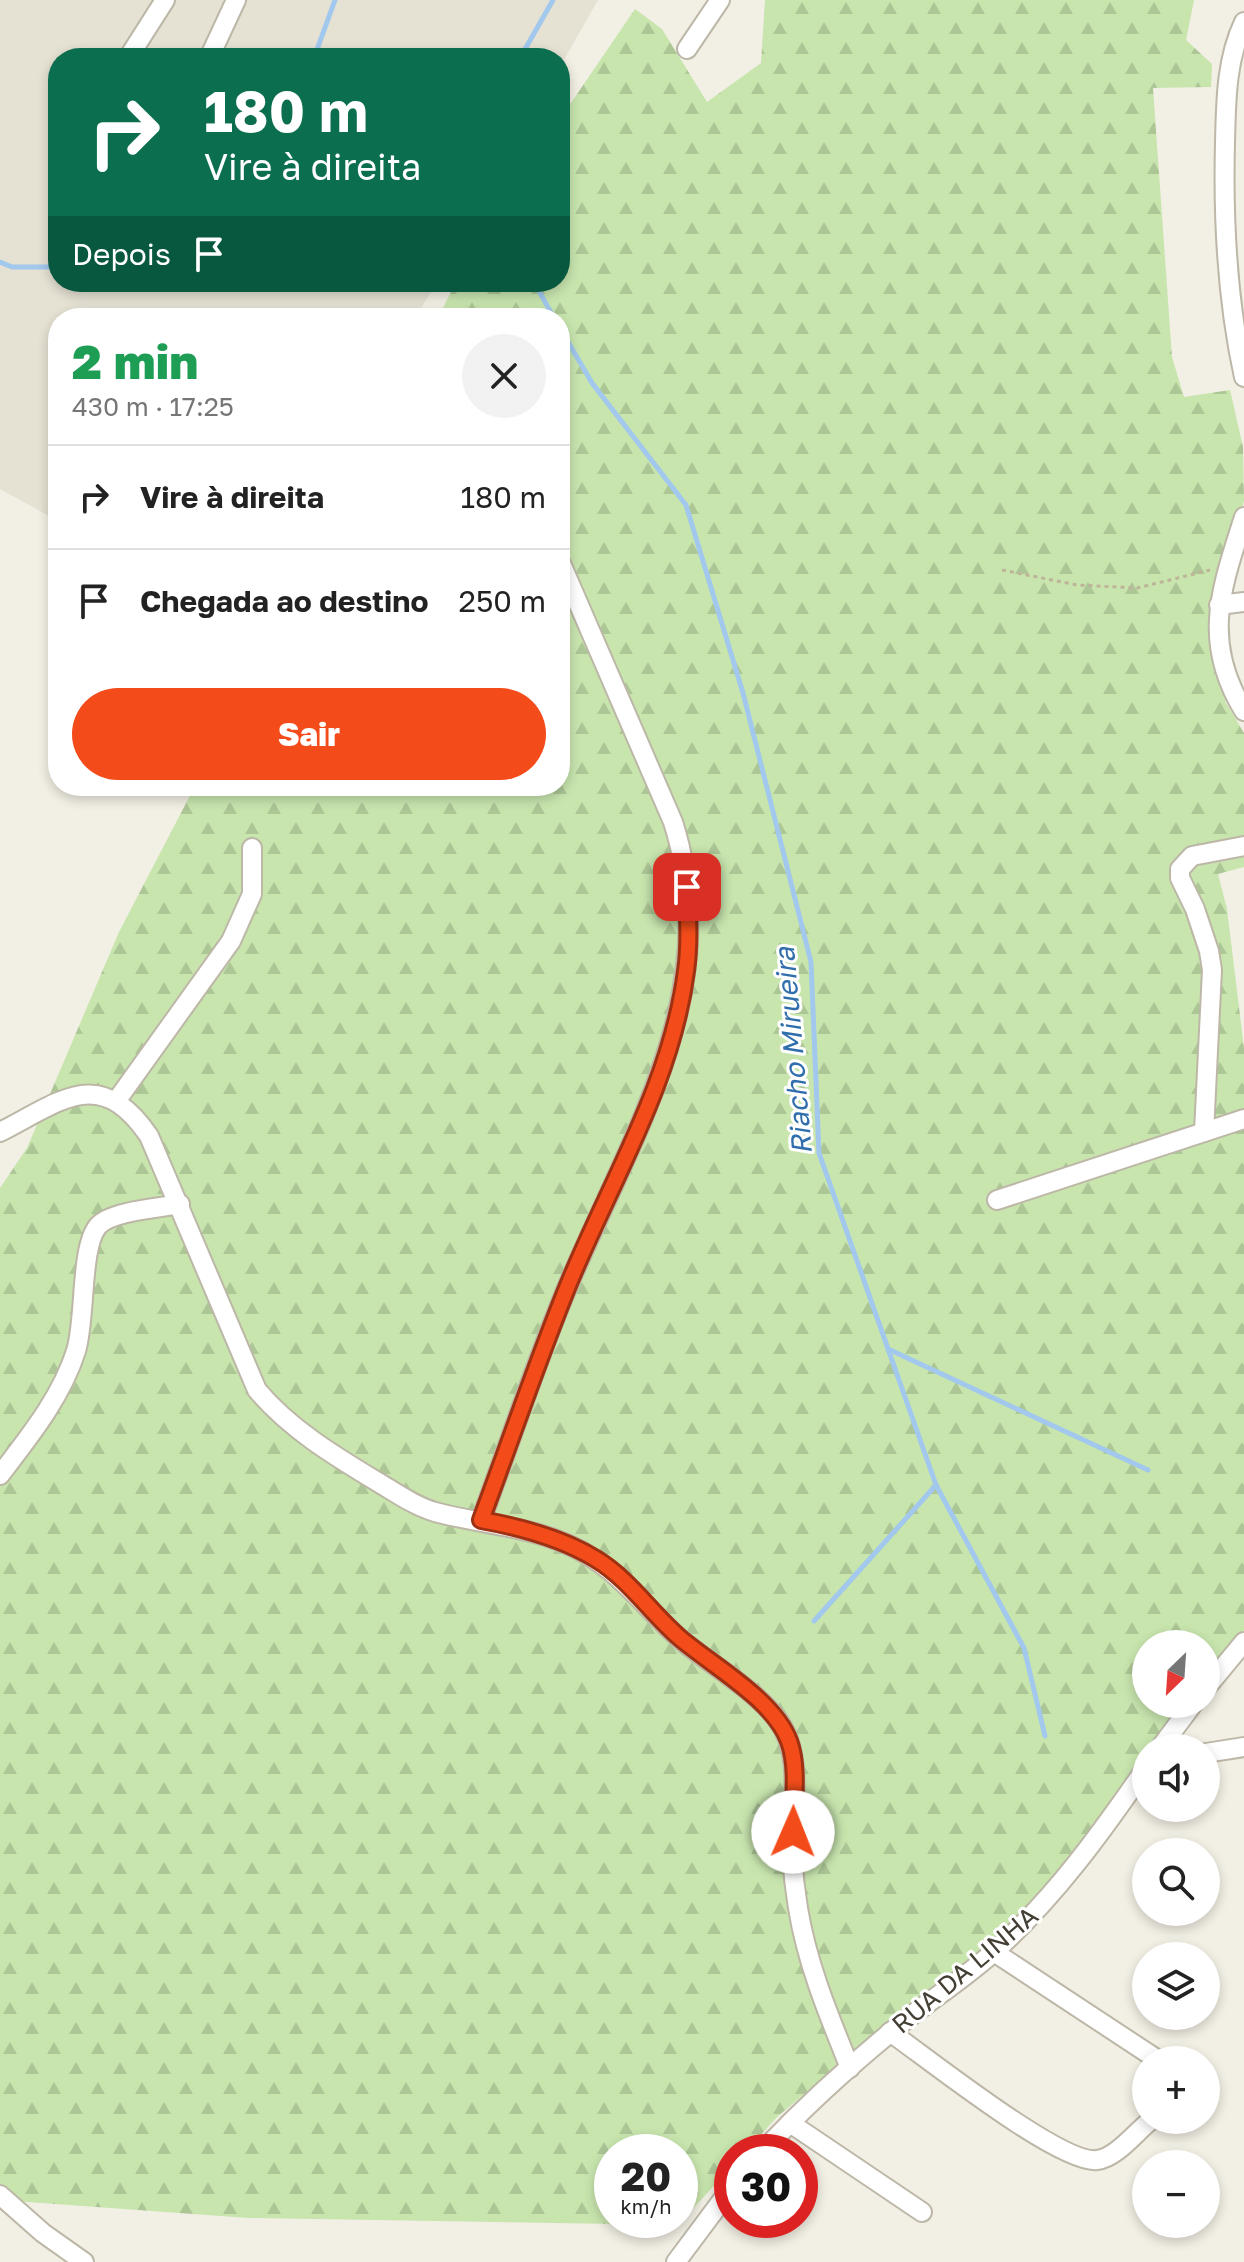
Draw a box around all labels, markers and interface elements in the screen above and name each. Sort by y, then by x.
text: 180 m [204,77,368,144]
icon: right [72,80,176,184]
text: Vire à direita [204,145,421,188]
icon: arrive [187,232,231,276]
text: Depois [72,236,171,272]
text: 2 min [72,332,198,390]
button: close [462,334,546,418]
text: 430 m · 17:25 [72,391,234,422]
icon: right [72,475,116,519]
text: Vire à direita [140,479,324,515]
text: 180 m [461,479,546,515]
icon: arrive [72,579,116,623]
text: Chegada ao destino [140,583,428,619]
text: 250 m [459,583,546,619]
button: Sair [72,688,546,780]
pin [653,853,721,921]
icon: arrive [665,865,709,909]
water label: Riacho Mirueira [767,945,818,1156]
north arrow [1132,1630,1220,1718]
map controls [1132,1630,1220,2238]
button: sound [1132,1734,1220,1822]
position arrow [751,1790,835,1874]
button: search [1132,1838,1220,1926]
street label: RUA DA LINHA [885,1900,1044,2040]
button: layers [1132,1942,1220,2030]
button: + [1132,2046,1220,2134]
speed limit sign: 30 [714,2134,818,2238]
button: − [1132,2150,1220,2238]
text: 20 [621,2152,671,2200]
text: km/h [621,2194,671,2218]

